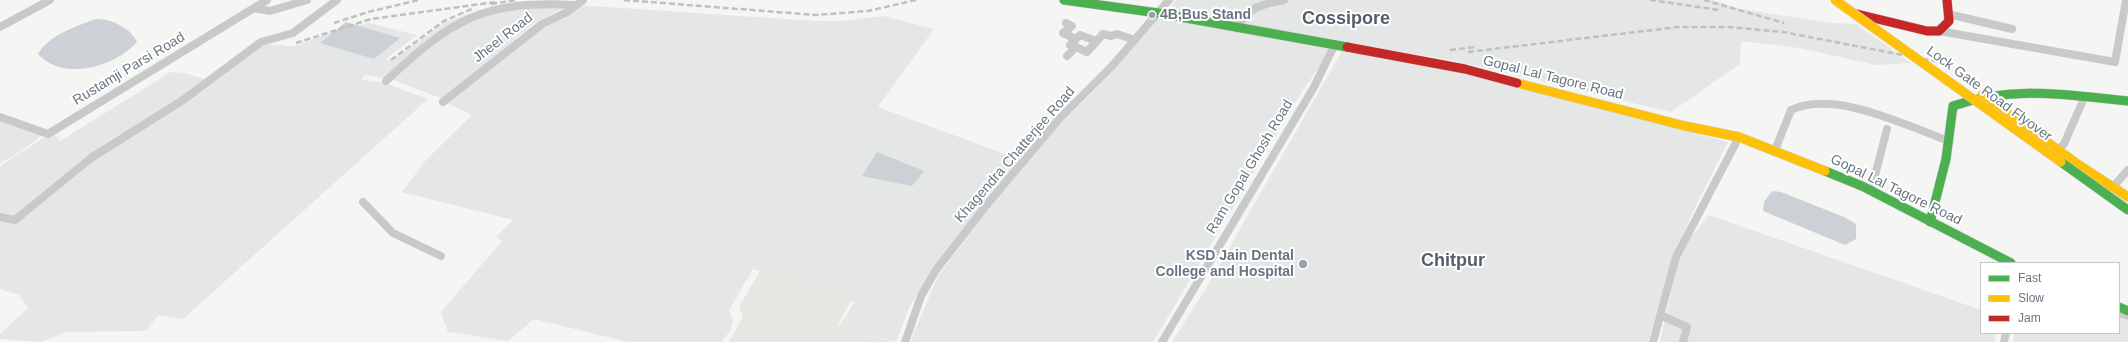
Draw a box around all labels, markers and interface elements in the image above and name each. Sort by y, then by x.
place label: 4B,Bus Stand [1160,7,1251,23]
district label: Cossipore [1302,8,1390,30]
street label: Jheel Road [470,10,536,66]
marker: 4B,Bus Stand [1147,10,1157,20]
street label: Rustamji Parsi Road [70,29,188,109]
street label: Lock Gate Road Flyover [1923,43,2055,145]
street label: Gopal Lal Tagore Road [1481,52,1625,104]
street label: Khagendra Chatterjee Road [951,84,1079,226]
street label: Ram Gopal Ghosh Road [1203,97,1297,237]
street label: Gopal Lal Tagore Road [1828,151,1964,229]
place label: KSD Jain Dental College and Hospital [1156,248,1294,280]
district label: Chitpur [1421,250,1485,272]
marker: KSD Jain Dental College and Hospital [1297,258,1309,270]
legend [1980,262,2120,334]
text: Fast [2018,271,2041,285]
text: Slow [2018,291,2044,305]
text: Jam [2018,311,2041,325]

